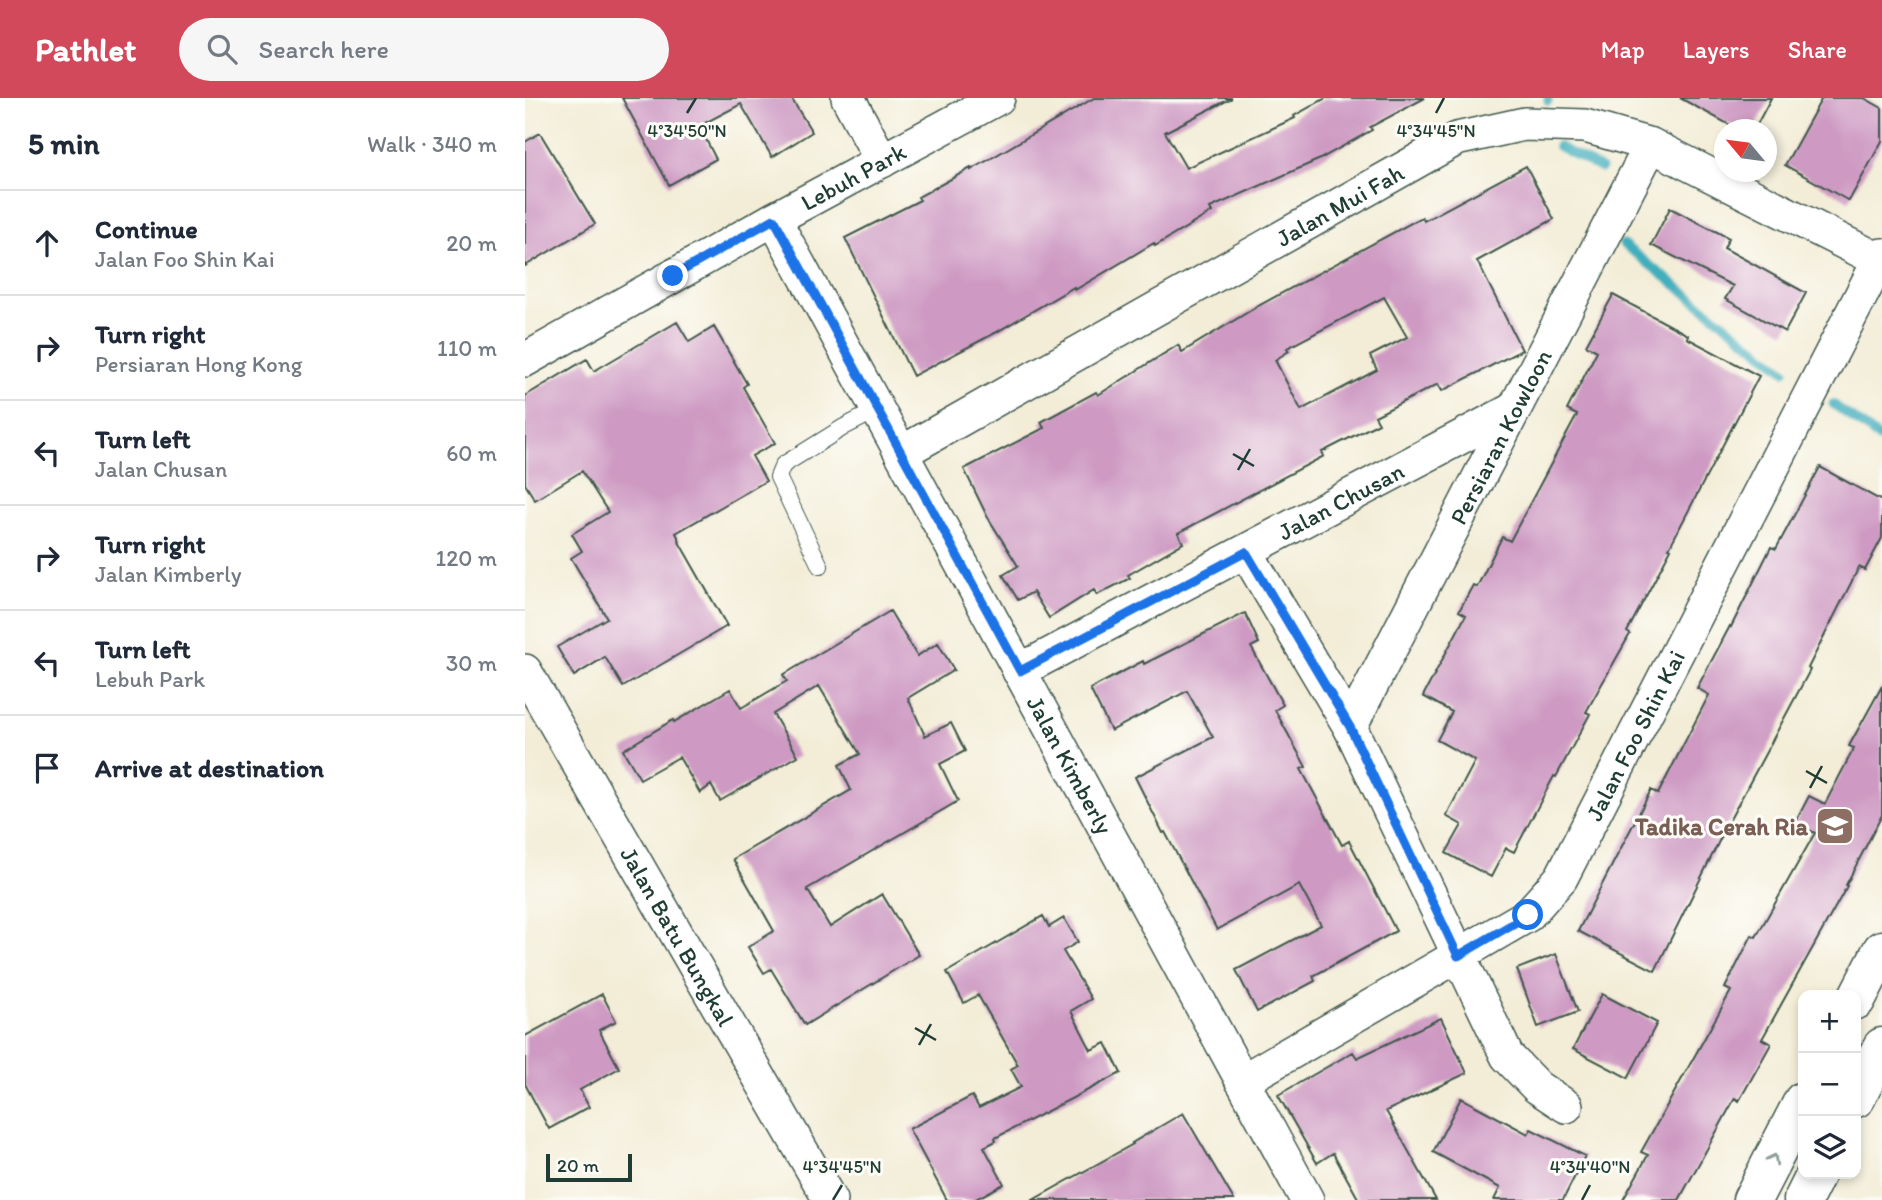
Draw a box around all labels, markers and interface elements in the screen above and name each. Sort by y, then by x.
search box [179,18,669,81]
text: Pathlet [35,30,137,69]
icon: search [203,30,241,68]
text: Search here [259,33,389,65]
text: Map [1601,35,1645,64]
text: Layers [1683,35,1750,64]
text: Share [1788,35,1847,64]
north arrow [1714,119,1777,182]
text: 4°34'50"N [647,120,727,142]
text: 4°34'45"N [1396,120,1476,142]
text: 5 min [28,125,99,162]
text: Walk · 340 m [367,130,497,158]
street label: Lebuh Park [796,136,911,216]
street label: Jalan Mui Fah [1271,157,1409,252]
text: Continue [95,213,198,245]
icon: ahead [28,224,66,262]
text: 20 m [446,229,497,257]
text: Jalan Foo Shin Kai [95,245,275,273]
route end [657,260,688,291]
text: Turn right [95,318,206,350]
icon: right [28,329,66,367]
text: 110 m [437,334,497,362]
street label: Persiaran Kowloon [1443,344,1558,529]
text: Persiaran Hong Kong [95,350,302,378]
text: Turn left [95,423,191,455]
icon: left [28,434,66,472]
text: 60 m [446,439,497,467]
text: Jalan Chusan [95,455,227,483]
street label: Jalan Chusan [1273,456,1409,546]
text: Turn right [95,528,206,560]
icon: right [28,539,66,577]
text: 120 m [436,544,497,572]
text: Jalan Kimberly [95,560,242,588]
text: Turn left [95,633,191,665]
icon: left [28,644,66,682]
street label: Jalan Foo Shin Kai [1579,645,1690,825]
text: 30 m [446,649,497,677]
text: Lebuh Park [95,665,205,693]
street label: Jalan Kimberly [1021,691,1120,839]
icon: arrive [28,749,66,787]
text: Arrive at destination [95,752,324,784]
school or university icon: Tadika Cerah Ria [1814,805,1856,847]
place label: Tadika Cerah Ria [1634,812,1808,841]
street label: Jalan Batu Bungkal [615,841,741,1031]
route start [1512,899,1543,930]
map controls [1798,990,1861,1179]
button: + [1798,990,1861,1053]
button: − [1798,1053,1861,1116]
button: layers [1798,1116,1861,1179]
scale bar [546,1151,632,1183]
text: 20 m [557,1154,599,1177]
one-way arrow [1765,1154,1779,1166]
text: 4°34'45"N [802,1156,882,1178]
text: 4°34'40"N [1550,1156,1630,1178]

